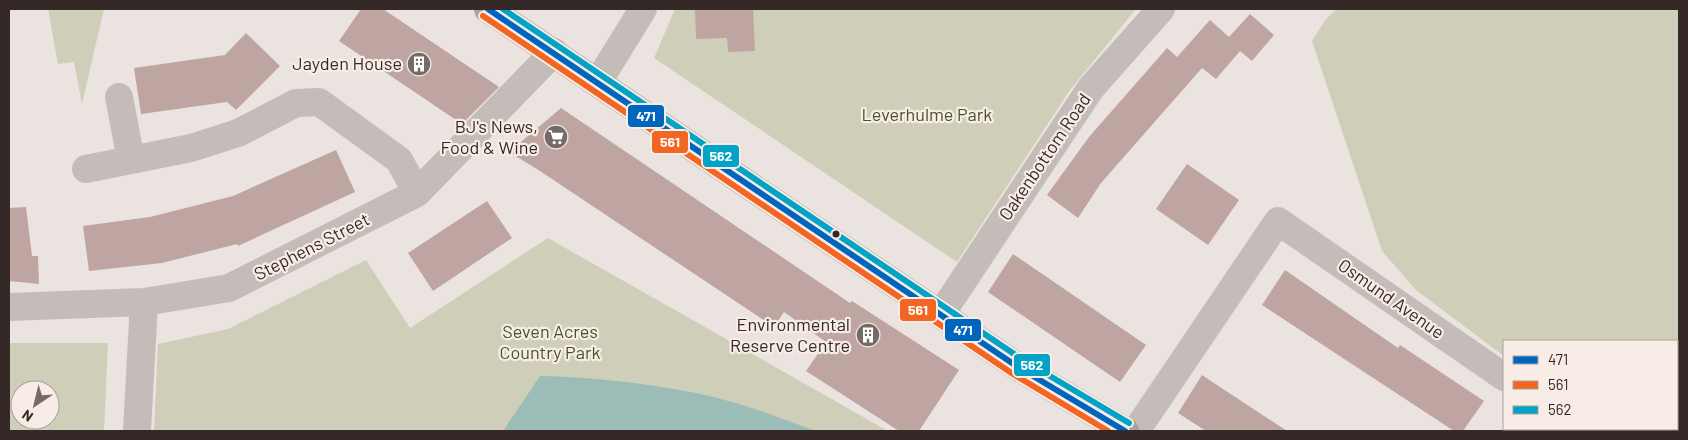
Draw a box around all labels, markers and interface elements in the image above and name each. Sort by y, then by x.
building icon: Jayden House [406,51,432,77]
place label: Jayden House [292,52,402,74]
street label: Oakenbottom Road [994,89,1095,224]
park label: Leverhulme Park [862,103,992,125]
line badge: 471 [627,104,665,128]
text: 471 [636,107,656,124]
place label: BJ's News, Food & Wine [440,115,538,158]
supermarket icon: BJ's News, Food & Wine [543,124,569,150]
line badge: 561 [651,130,689,154]
text: 561 [660,133,680,150]
line badge: 562 [702,144,740,168]
text: 562 [710,147,733,164]
street label: Stephens Street [250,208,373,285]
unlabelled marker [831,229,841,239]
street label: Osmund Avenue [1334,253,1449,343]
line badge: 561 [899,298,937,322]
text: 561 [908,301,928,318]
place label: Environmental Reserve Centre [730,313,850,356]
line badge: 471 [944,318,982,342]
park label: Seven Acres Country Park [500,320,600,363]
text: 471 [953,321,973,338]
building icon: Environmental Reserve Centre [855,322,881,348]
legend [1503,340,1678,430]
text: 471 [1548,350,1568,368]
line badge: 562 [1013,353,1051,377]
text: 562 [1021,356,1044,373]
text: 561 [1548,375,1568,393]
north arrow [10,380,60,430]
text: 562 [1548,400,1571,418]
text: N [19,406,36,426]

